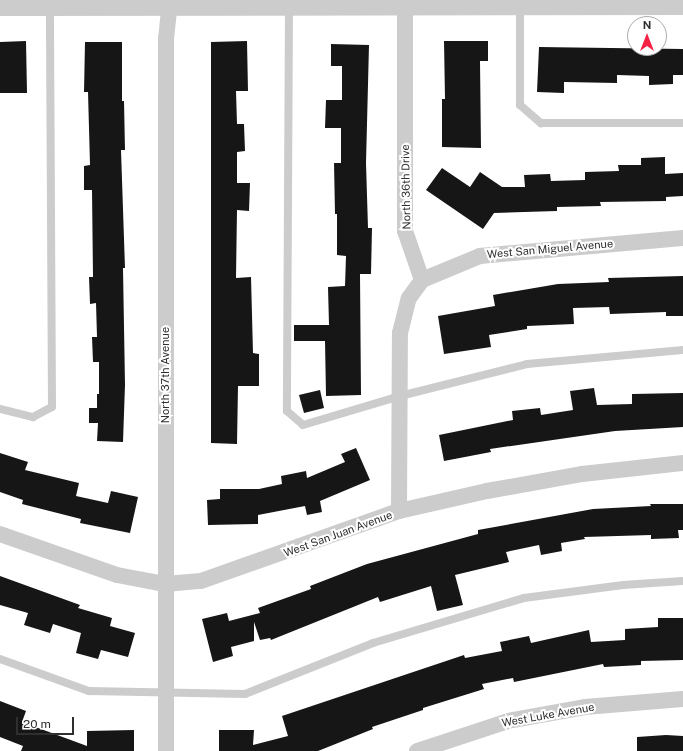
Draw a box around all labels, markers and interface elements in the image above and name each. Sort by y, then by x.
north arrow [627,16,667,56]
text: N [643,19,651,31]
street label: North 36th Drive [399,144,413,230]
street label: West San Miguel Avenue [486,237,614,261]
street label: North 37th Avenue [158,327,172,423]
street label: West San Juan Avenue [282,508,394,560]
street label: West Luke Avenue [501,700,595,730]
scale bar [18,709,76,735]
text: 20 m [23,717,51,731]

